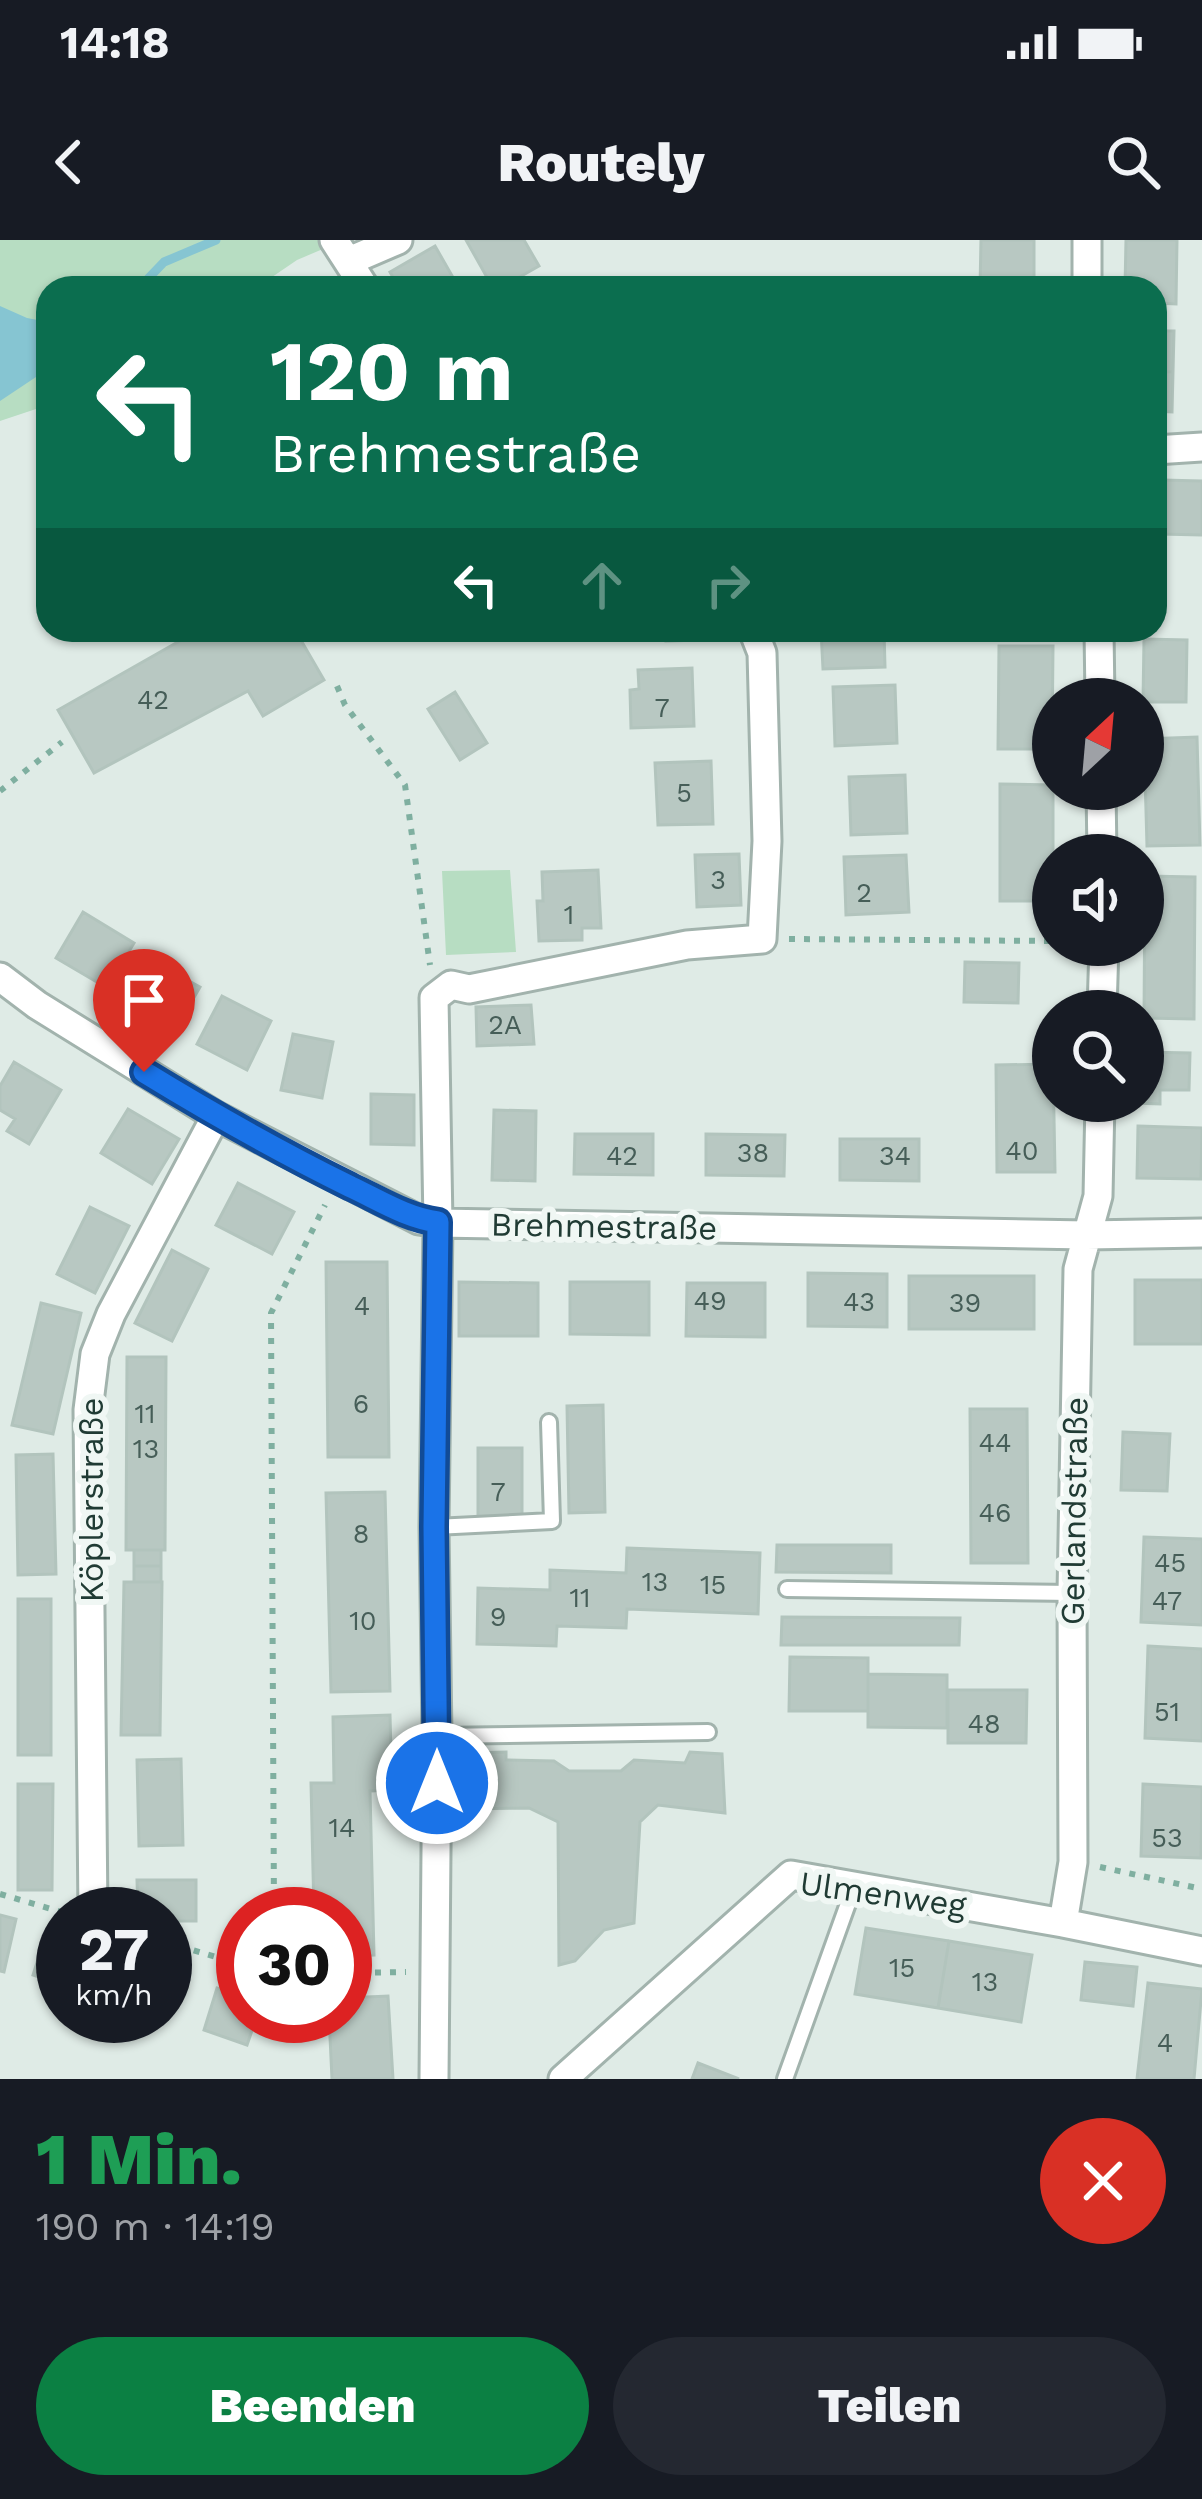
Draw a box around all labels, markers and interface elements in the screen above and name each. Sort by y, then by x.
text: 14:18 [60,16,170,69]
icon: back [36,129,102,195]
icon: search [1100,129,1166,195]
text: Routely [497,131,705,194]
text: 120 m [270,322,513,420]
icon: left [72,324,228,480]
text: Brehmestraße [270,422,641,485]
icon: left [443,552,509,618]
icon: ahead [569,552,635,618]
icon: right [695,552,761,618]
north arrow [1032,678,1164,810]
map controls [1032,678,1164,1122]
house number: 42 [137,684,169,716]
house number: 7 [654,692,670,724]
house number: 5 [676,777,692,809]
button: sound [1032,834,1164,966]
house number: 3 [710,864,726,896]
house number: 2 [856,877,872,909]
house number: 1 [564,899,574,931]
pin [93,949,195,1072]
icon: arrive [111,967,177,1033]
button: search [1032,990,1164,1122]
house number: 2A [488,1009,522,1041]
house number: 40 [1005,1135,1039,1167]
house number: 38 [737,1137,769,1169]
house number: 42 [606,1140,638,1172]
house number: 34 [879,1140,911,1172]
street label: Brehmestraße [490,1205,718,1247]
house number: 49 [693,1285,727,1317]
house number: 43 [843,1286,875,1318]
house number: 39 [949,1287,981,1319]
house number: 4 [354,1290,370,1322]
house number: 6 [353,1388,369,1420]
street label: Gerlandstraße [1053,1396,1095,1626]
street label: Köplerstraße [72,1398,111,1602]
house number: 11 [134,1398,156,1430]
house number: 44 [979,1427,1012,1459]
house number: 13 [133,1433,159,1465]
house number: 7 [490,1476,506,1508]
house number: 46 [979,1497,1011,1529]
house number: 8 [353,1518,369,1550]
house number: 45 [1154,1547,1186,1579]
house number: 13 [642,1566,668,1598]
house number: 15 [700,1569,726,1601]
house number: 11 [569,1582,591,1614]
house number: 47 [1152,1585,1182,1617]
house number: 9 [490,1601,506,1633]
house number: 10 [349,1605,377,1637]
house number: 51 [1154,1696,1180,1728]
house number: 48 [967,1708,1001,1740]
position arrow [374,1720,500,1846]
house number: 14 [328,1812,356,1844]
house number: 53 [1151,1822,1183,1854]
street label: Ulmenweg [797,1863,969,1925]
speed limit sign: 30 [216,1887,372,2043]
text: 27 [78,1914,150,1985]
house number: 15 [889,1952,915,1984]
house number: 13 [972,1966,998,1998]
text: km/h [75,1977,153,2012]
house number: 4 [1157,2027,1173,2059]
text: 1 Min. [36,2117,242,2201]
button: close [1040,2118,1166,2244]
text: 190 m · 14:19 [36,2204,275,2249]
button: Beenden [36,2337,589,2475]
button: Teilen [613,2337,1166,2475]

